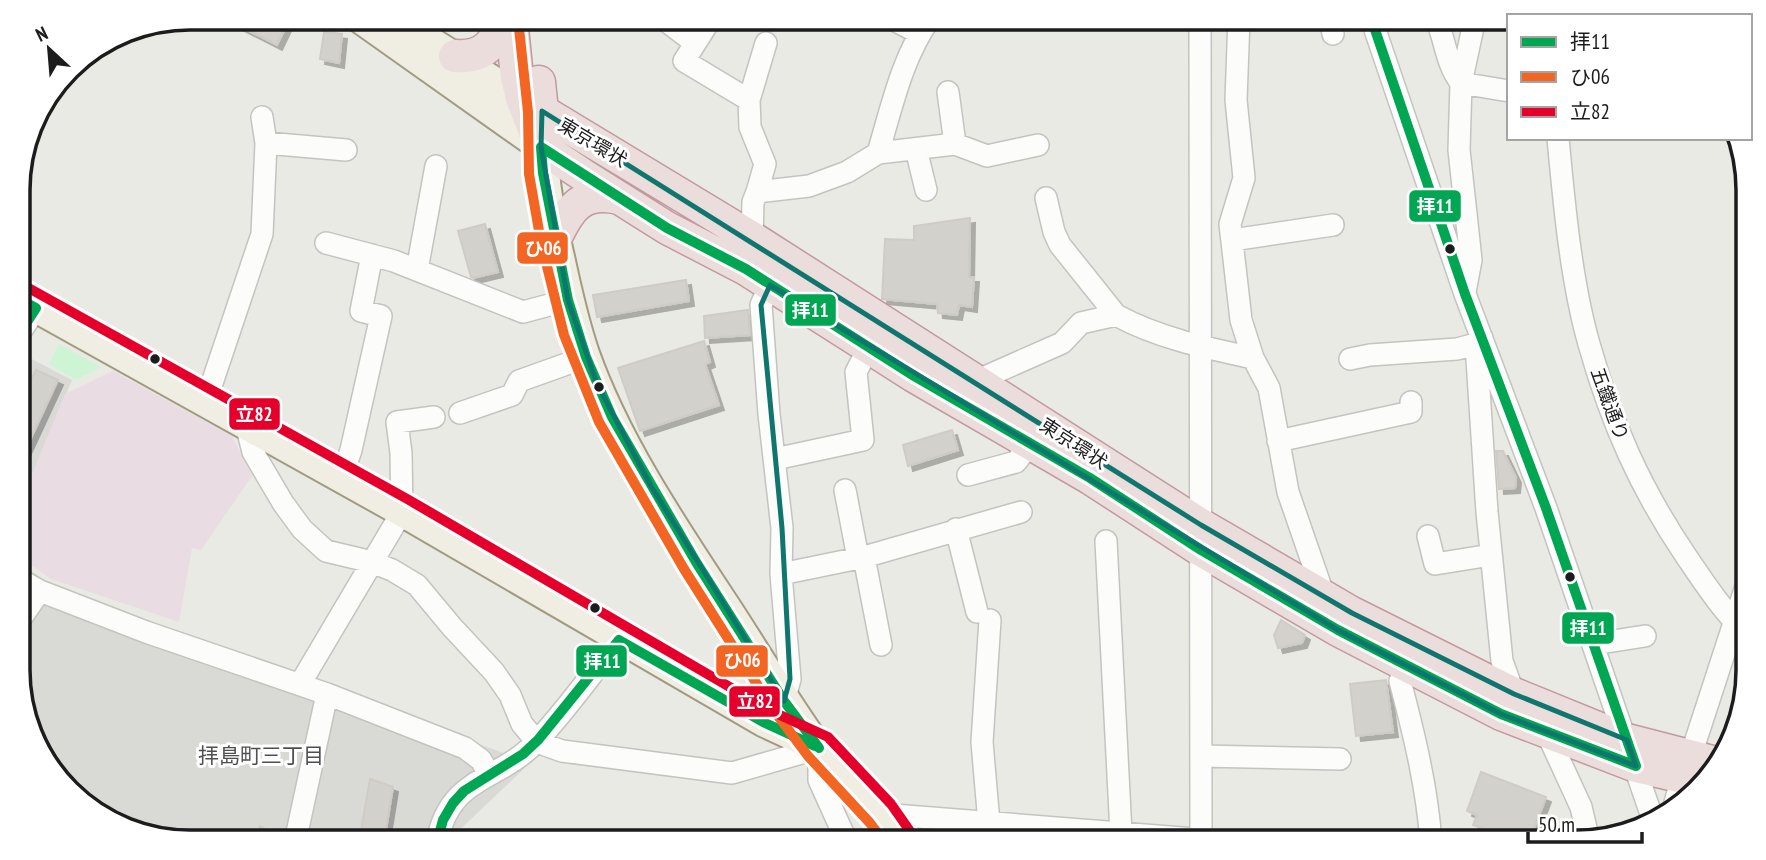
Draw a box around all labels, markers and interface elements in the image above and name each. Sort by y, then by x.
north arrow [14,14,84,84]
legend [1507,14,1752,140]
text: N [32,21,51,47]
text: 拝11 [1570,28,1610,55]
text: ひ06 [1570,63,1610,90]
text: 立82 [1570,98,1610,125]
street label: 東京環状 [554,112,632,172]
line badge: 拝11 [1408,189,1462,223]
text: 拝11 [1416,194,1454,218]
line badge: ひ06 [516,231,569,265]
text: ひ06 [524,236,562,260]
unlabelled marker [1443,242,1457,256]
line badge: 拝11 [784,293,837,327]
text: 拝11 [791,298,829,322]
unlabelled marker [148,352,162,366]
street label: 五鐵通り [1586,364,1634,444]
unlabelled marker [592,380,606,394]
line badge: 立82 [228,397,281,431]
text: 立82 [235,402,273,426]
street label: 東京環状 [1036,412,1112,474]
unlabelled marker [1563,570,1577,584]
unlabelled marker [588,601,602,615]
line badge: 拝11 [1561,611,1615,645]
text: 拝11 [1569,616,1607,640]
line badge: 拝11 [575,644,628,678]
line badge: ひ06 [715,644,769,678]
text: ひ06 [723,648,761,672]
text: 拝11 [583,649,621,673]
line badge: 立82 [728,685,781,718]
text: 立82 [736,689,774,713]
district label: 拝島町三丁目 [198,742,324,769]
scale bar [1528,800,1642,844]
text: 50 m [1538,811,1575,838]

